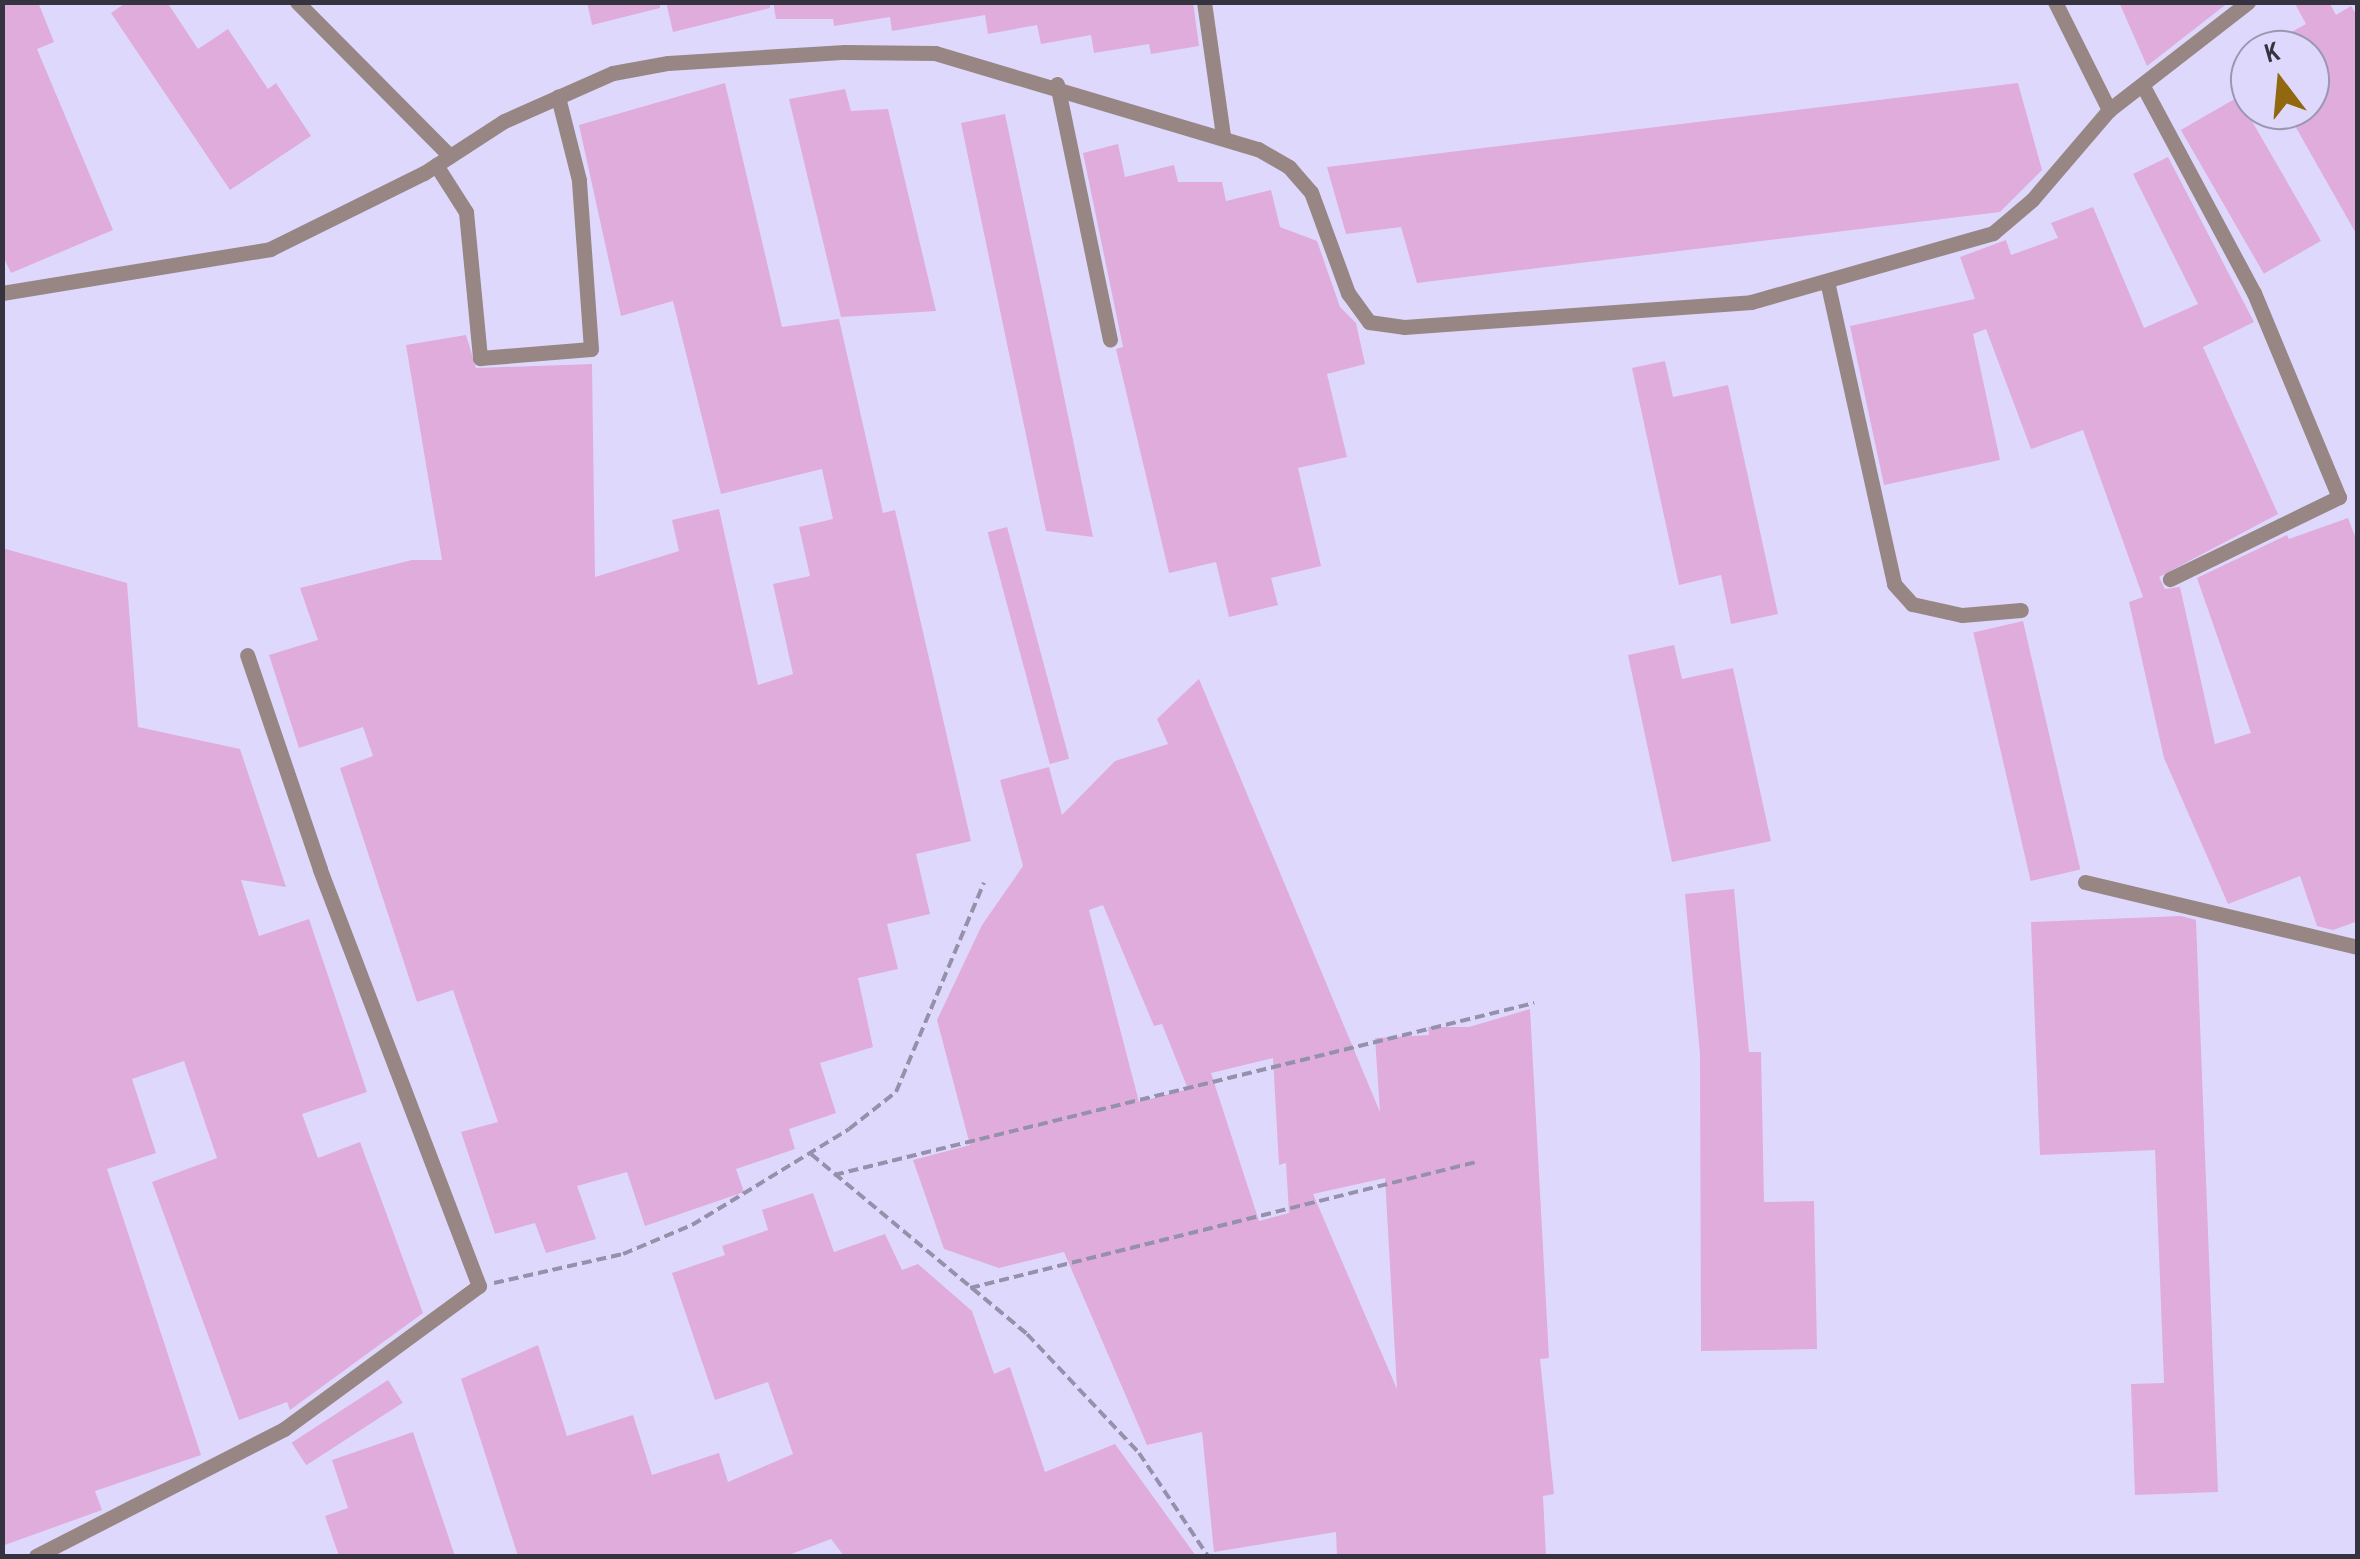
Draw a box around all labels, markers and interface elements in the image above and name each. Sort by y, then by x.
north arrow [2230,30,2330,130]
text: K [2261,35,2283,70]

